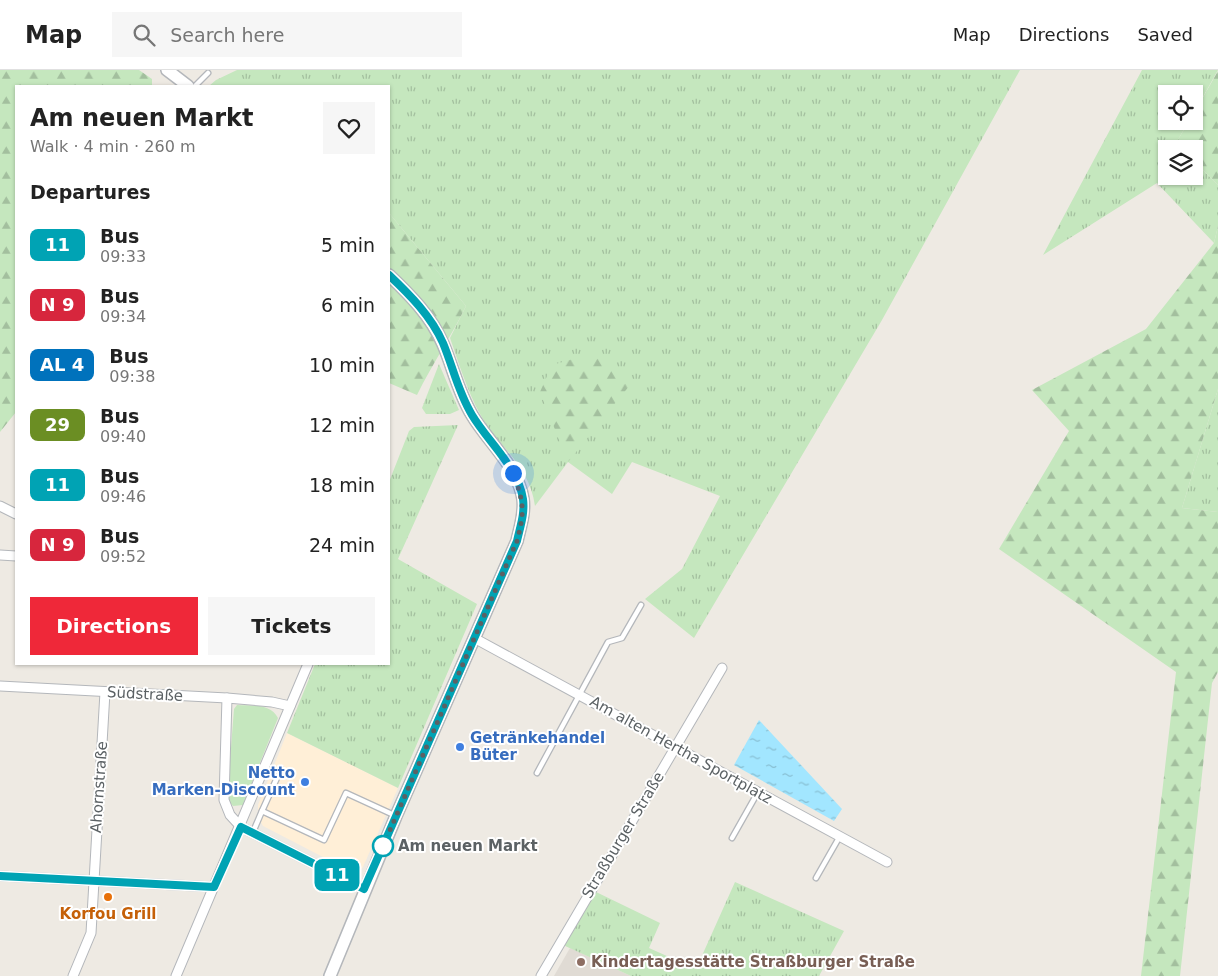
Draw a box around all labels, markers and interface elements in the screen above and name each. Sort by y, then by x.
search box [112,12,462,57]
text: Map [25,21,82,49]
icon: search [130,21,158,49]
text: Search here [170,24,284,46]
text: Map [953,24,991,45]
text: Directions [1019,24,1109,45]
text: Saved [1137,24,1193,45]
map controls [1158,85,1203,185]
button: locate [1158,85,1203,130]
button: heart [323,102,375,154]
text: Am neuen Markt [30,104,253,132]
text: Walk · 4 min · 260 m [30,137,195,156]
button: layers [1158,140,1203,185]
text: Departures [30,181,151,203]
text: Bus [100,225,139,247]
text: 11 [45,234,70,255]
text: 5 min [321,234,375,256]
text: 09:33 [100,247,146,266]
text: Bus [100,285,139,307]
text: N 9 [41,294,74,315]
text: 6 min [321,294,375,316]
text: 09:34 [100,307,146,326]
text: Bus [109,345,149,367]
text: AL 4 [40,354,84,375]
text: 10 min [309,354,375,376]
text: 09:38 [109,367,155,386]
text: Bus [100,405,139,427]
text: 29 [45,414,70,435]
text: 12 min [309,414,375,436]
text: 09:40 [100,427,146,446]
your location [501,461,526,486]
text: Bus [100,465,139,487]
text: 11 [45,474,70,495]
text: 18 min [309,474,375,496]
text: 09:46 [100,487,146,506]
text: Bus [100,525,139,547]
text: N 9 [41,534,74,555]
text: 24 min [309,534,375,556]
text: 09:52 [100,547,146,566]
button: Directions [30,597,198,655]
button: Tickets [208,597,375,655]
street label: Südstraße [106,683,184,705]
street label: Am alten Hertha Sportplatz [587,692,775,808]
place label: Getränkehandel Büter [470,729,605,764]
street label: Ahornstraße [87,740,111,834]
marker: Getränkehandel Büter [454,741,466,753]
place label: Netto Marken-Discount [152,764,295,799]
street label: Straßburger Straße [578,769,668,901]
marker: Netto Marken-Discount [299,776,311,788]
marker: Am neuen Markt [372,835,394,857]
place label: Am neuen Markt [398,837,538,855]
line badge: 11 [314,859,360,891]
text: 11 [324,864,350,885]
marker: Korfou Grill [102,891,114,903]
place label: Korfou Grill [60,905,156,923]
place label: Kindertagesstätte Straßburger Straße [591,953,915,971]
marker: Kindertagesstätte Straßburger Straße [575,956,587,968]

